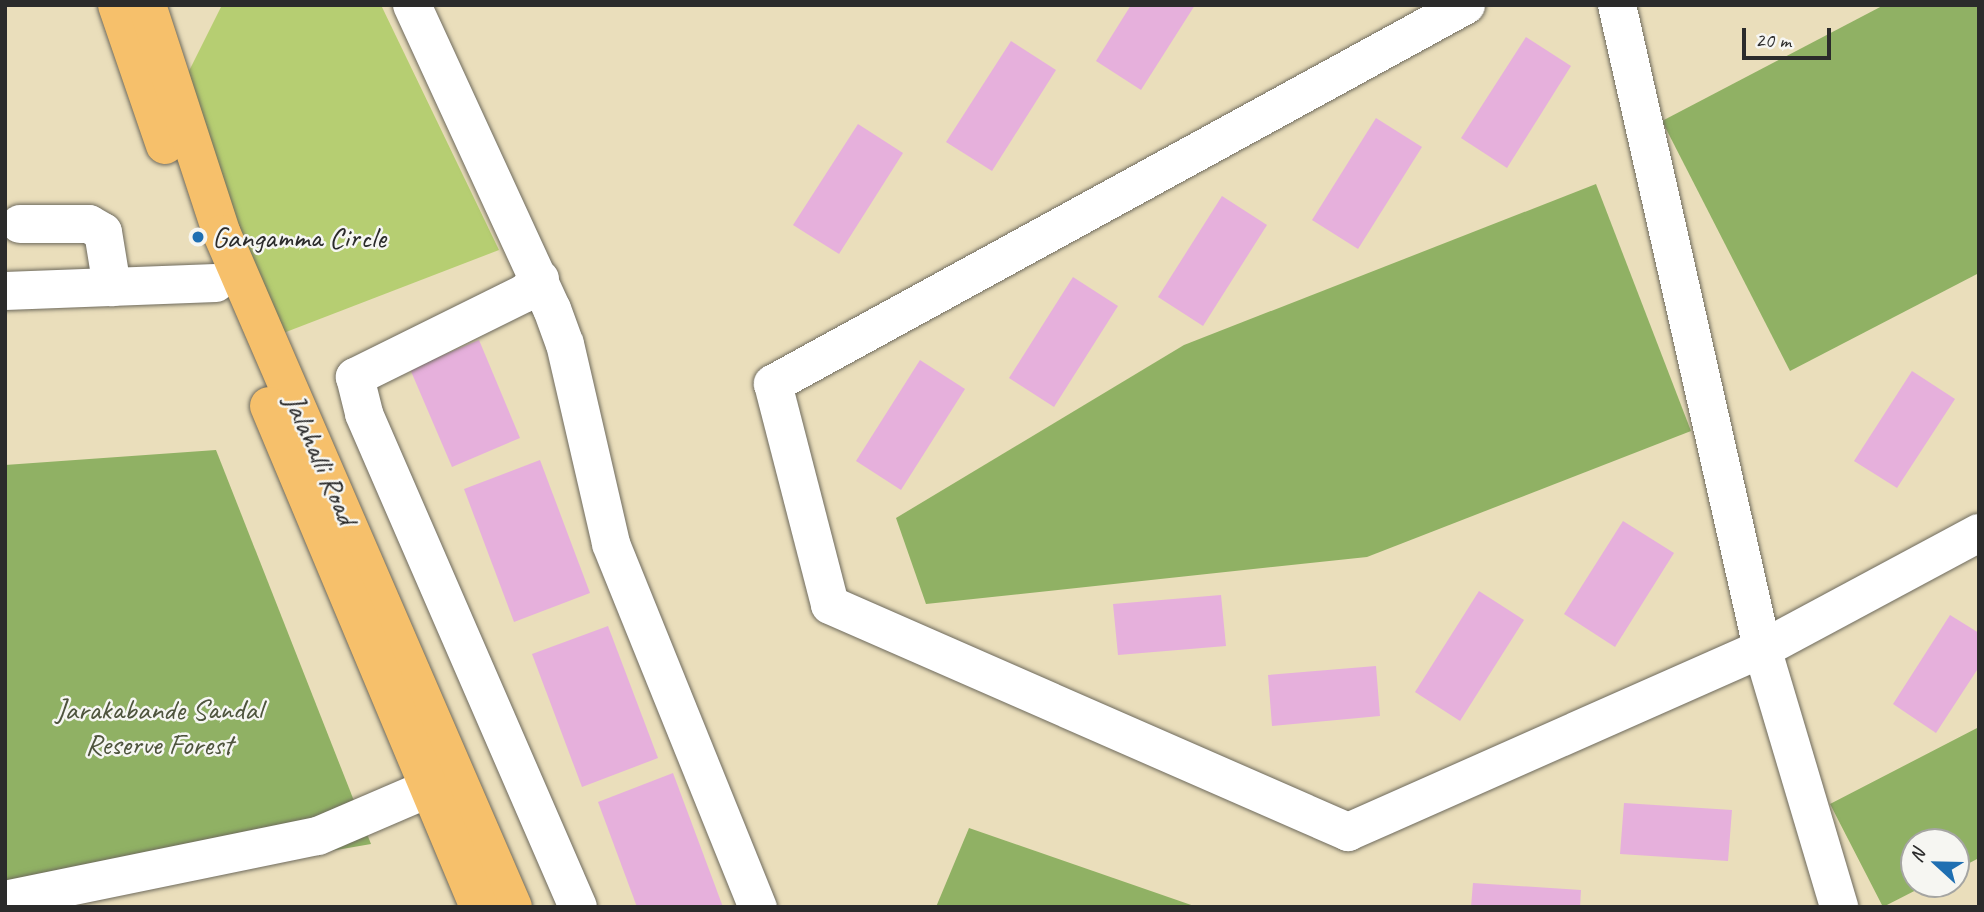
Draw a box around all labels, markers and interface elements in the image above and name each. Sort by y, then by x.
scale bar [1746,14,1835,58]
text: 20 m [1755,27,1791,53]
place label: Gangamma Circle [212,219,385,255]
marker: Gangamma Circle [190,229,206,245]
street label: Jalahalli Road [276,389,366,529]
park label: Jarakabande Sandal Reserve Forest [56,691,262,762]
north arrow [1900,828,1970,898]
text: N [1904,846,1931,866]

